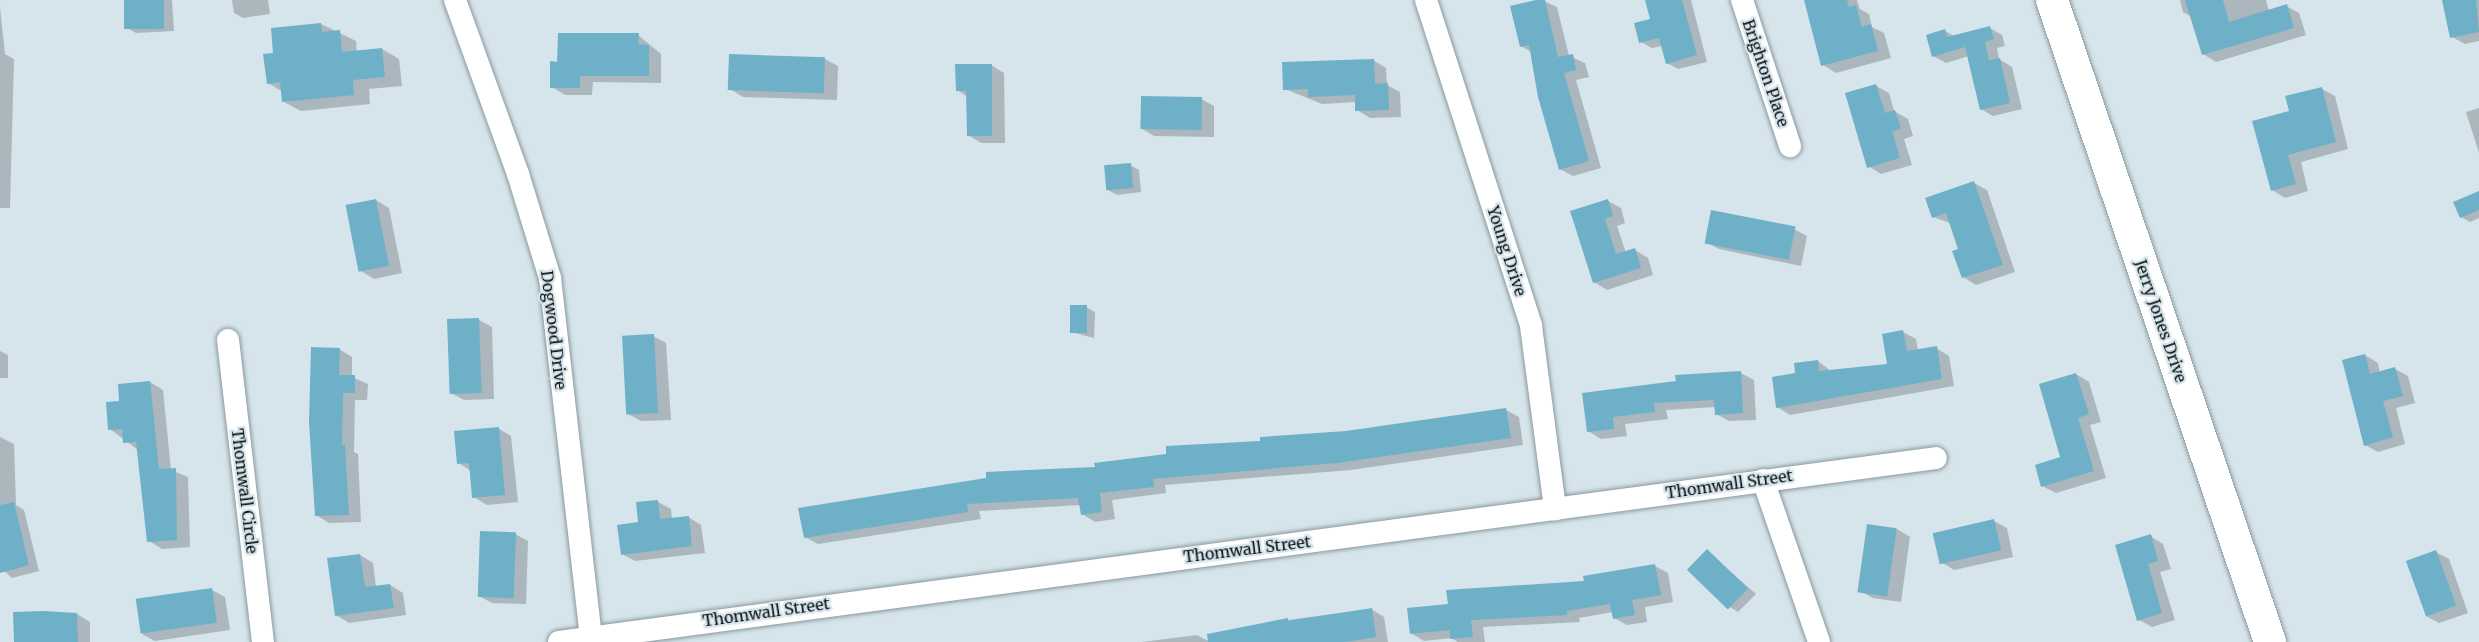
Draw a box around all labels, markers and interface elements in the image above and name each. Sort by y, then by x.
street label: Brighton Place [1739,17,1793,129]
street label: Young Drive [1483,203,1531,299]
street label: Jerry Jones Drive [2131,257,2191,385]
street label: Dogwood Drive [537,269,571,391]
street label: Thomwall Circle [228,427,262,555]
street label: Thomwall Street [1664,466,1794,502]
street label: Thomwall Street [1182,532,1312,566]
street label: Thomwall Street [701,594,831,630]

